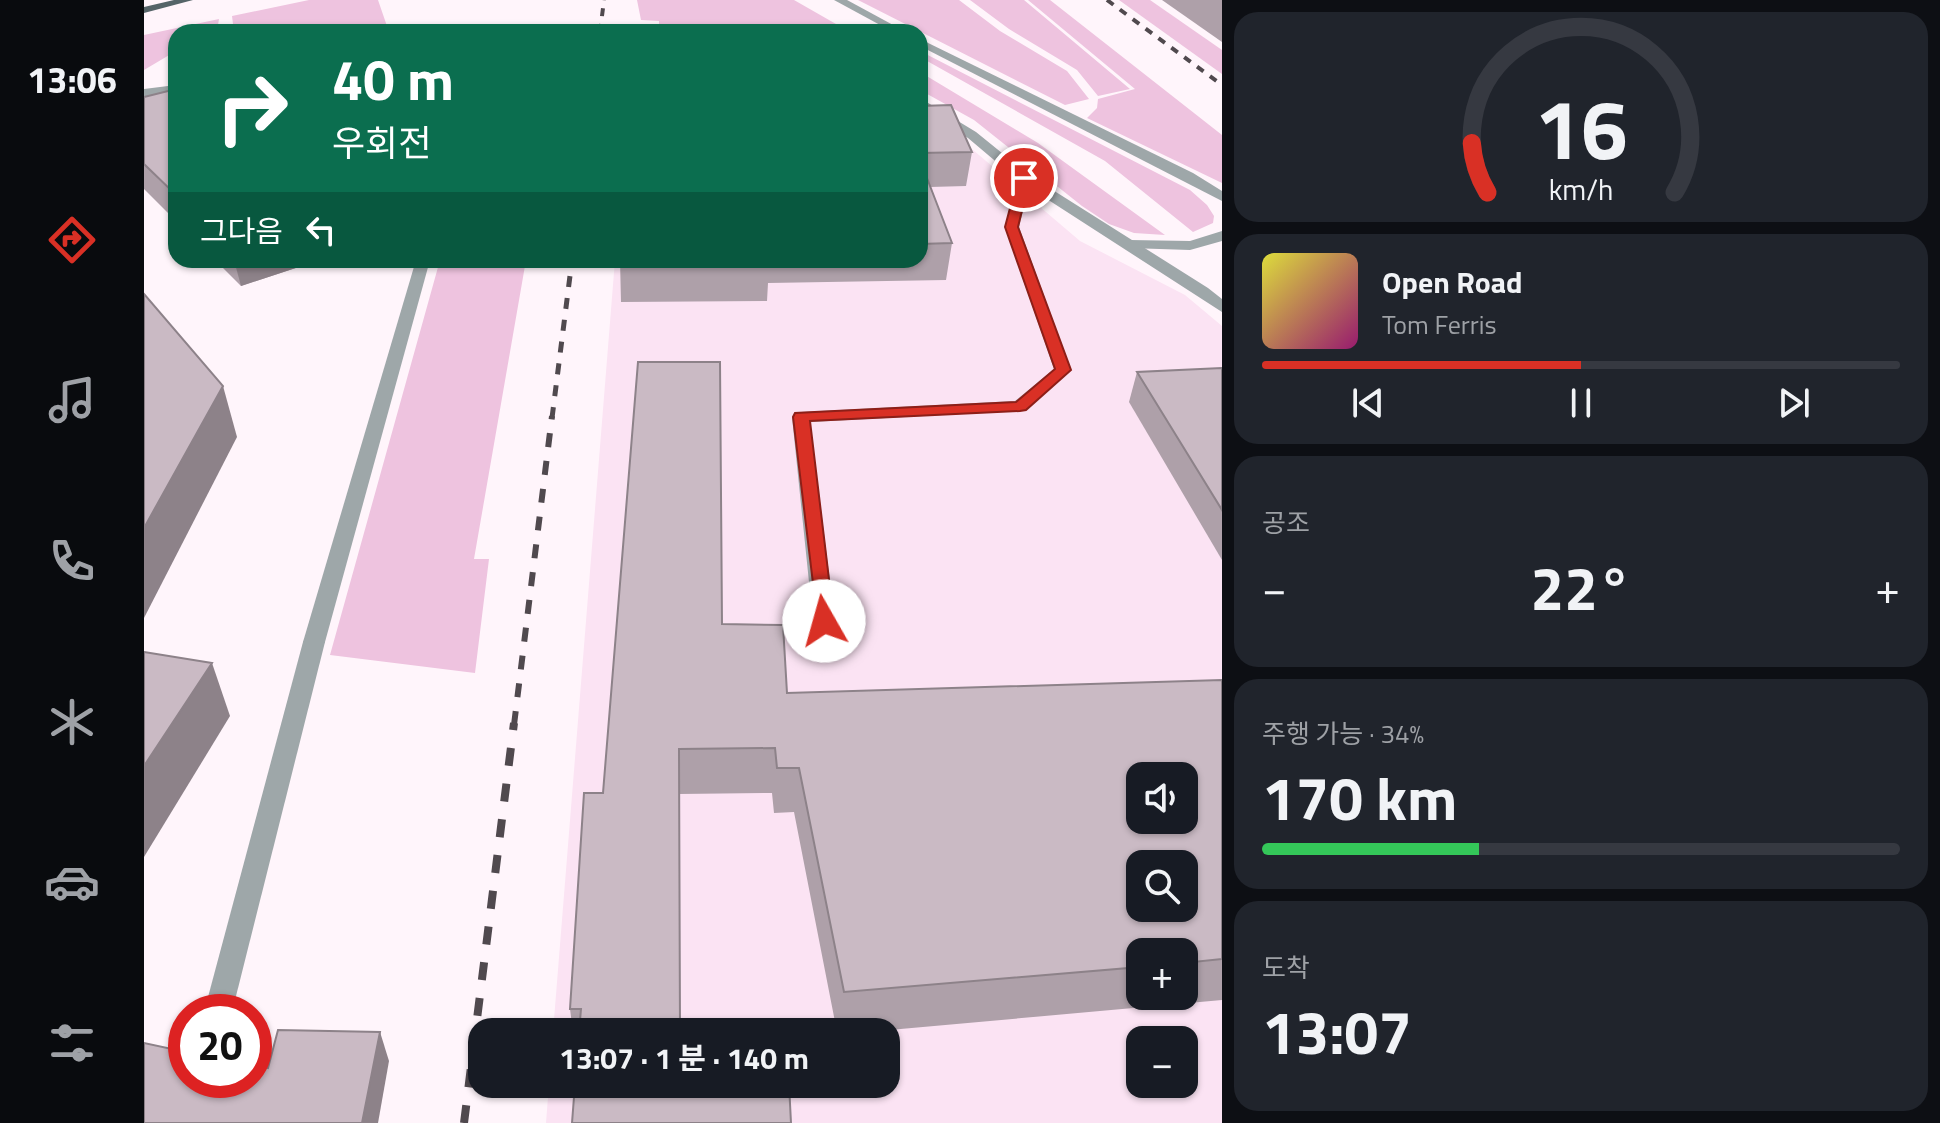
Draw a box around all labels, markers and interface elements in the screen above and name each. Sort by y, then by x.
text: 40 m [332,37,454,122]
text: 13:06 [27,52,117,107]
icon: right [200,56,304,160]
text: 16 [1534,65,1628,191]
text: 우회전 [332,115,431,170]
pin [990,144,1058,212]
icon: arrive [1002,156,1046,200]
text: km/h [1549,168,1613,211]
text: 그다음 [200,208,283,254]
icon: left [299,208,343,252]
icon: directions [44,212,100,268]
text: Open Road [1382,259,1523,305]
text: Tom Ferris [1382,305,1497,344]
icon: music [44,372,100,428]
icon: previous [1346,381,1390,425]
icon: pause [1559,381,1603,425]
icon: next [1772,381,1816,425]
text: 공조 [1262,503,1310,542]
icon: phone [44,533,100,589]
text: 22° [1531,542,1631,633]
text: − [1262,554,1287,621]
text: + [1875,554,1900,621]
position arrow [782,579,866,663]
icon: climate [44,694,100,750]
text: 주행 가능 · 34% [1262,714,1424,753]
text: 170 km [1262,752,1457,843]
map controls [1126,762,1198,1098]
button: sound [1126,762,1198,834]
button: search [1126,850,1198,922]
icon: car [44,854,100,910]
button: + [1126,938,1198,1010]
text: 도착 [1262,948,1310,987]
text: 13:07 [1262,986,1412,1077]
speed limit sign: 20 [168,994,272,1098]
icon: filters [44,1015,100,1071]
button: − [1126,1026,1198,1098]
text: 13:07 · 1 분 · 140 m [559,1035,809,1081]

